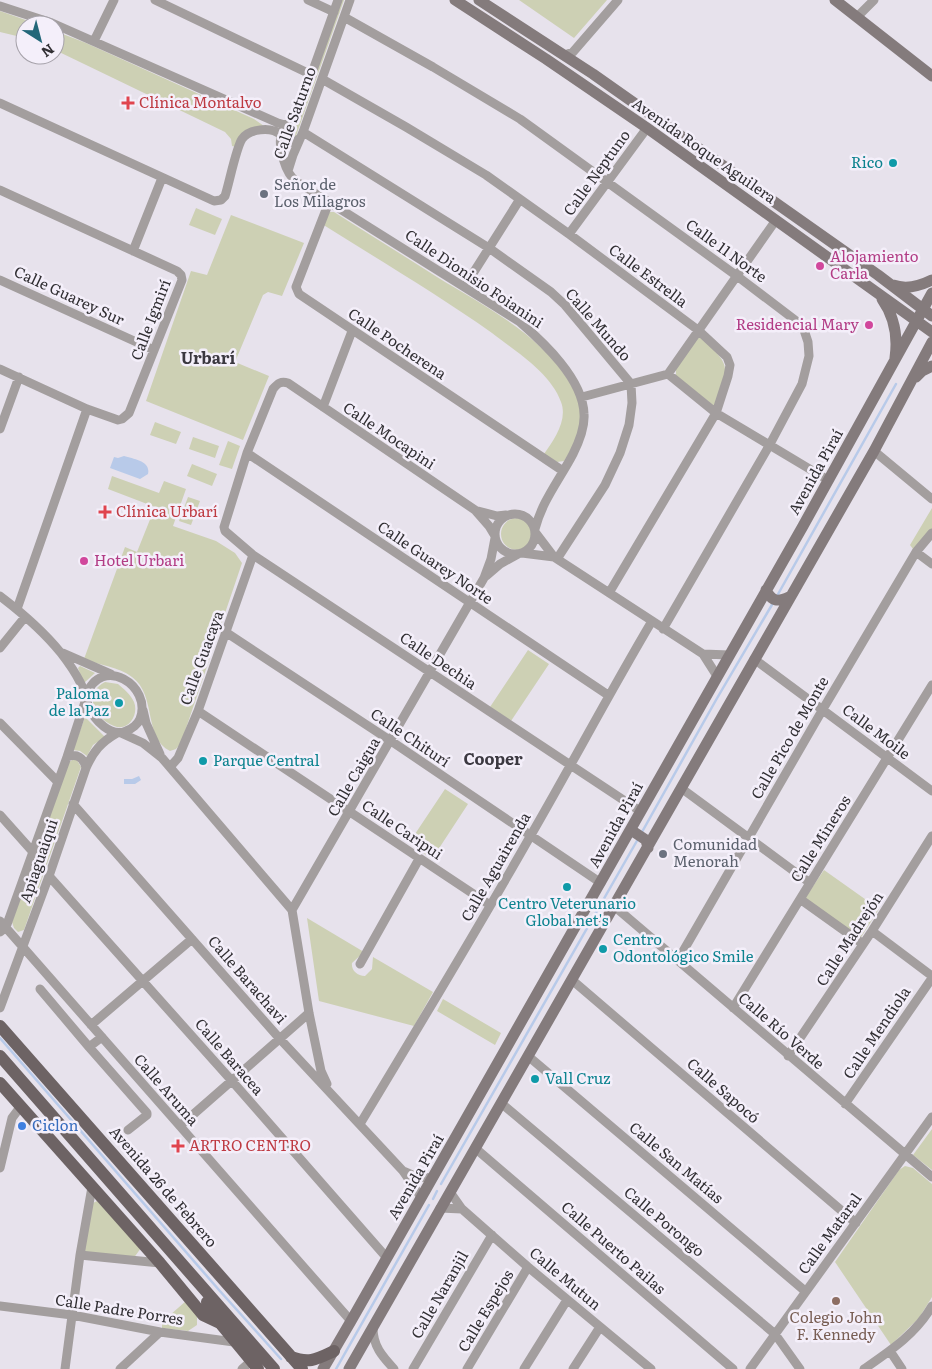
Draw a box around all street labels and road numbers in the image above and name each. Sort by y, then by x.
street label: Calle Saturno [266,63,321,162]
street label: Avenida Roque Aguilera [628,91,782,209]
street label: Calle Neptuno [557,124,635,220]
street label: Calle 11 Norte [681,212,772,287]
street label: Calle Dionisio Foianini [401,223,549,333]
street label: Calle Estrella [605,237,694,313]
street label: Calle Guarey Sur [11,259,129,330]
street label: Calle Igmirí [124,276,176,363]
street label: Calle Mundo [561,282,638,366]
street label: Calle Pocherena [344,301,452,385]
street label: Calle Mocapini [339,395,441,474]
street label: Avenida Piraí [782,424,848,518]
street label: Calle Guarey Norte [373,514,499,609]
street label: Calle Guacaya [173,606,229,708]
street label: Calle Dechia [396,625,483,695]
street label: Calle Pico de Monte [744,671,833,803]
street label: Calle Moile [838,697,916,764]
street label: Calle Chiturí [366,702,455,772]
street label: Calle Caigua [321,731,385,820]
street label: Avenida Piraí [582,777,648,871]
street label: Calle Mineros [784,790,856,886]
street label: Calle Caripui [358,793,448,864]
street label: Calle Aguairenda [454,807,536,925]
street label: Apiaguaiqui [12,815,63,906]
street label: Calle Madrejón [809,886,888,990]
street label: Calle Barachavi [203,930,293,1028]
street label: Calle Mendiola [836,981,916,1083]
street label: Calle Río Verde [734,986,830,1074]
street label: Calle Baracea [190,1013,271,1100]
street label: Calle Aruma [129,1048,206,1131]
street label: Calle Sapocó [682,1052,766,1128]
street label: Calle San Matías [625,1115,729,1208]
street label: Avenida 26 de Febrero [105,1120,224,1252]
street label: Avenida Piraí [381,1129,448,1223]
street label: Calle Porongo [620,1180,710,1262]
street label: Calle Mataral [791,1188,866,1279]
street label: Calle Puerto Pailas [557,1195,672,1299]
street label: Calle Mutun [525,1241,607,1315]
street label: Calle Naranjil [404,1246,473,1343]
street label: Calle Espejos [451,1264,518,1356]
street label: Calle Padre Porres [54,1287,185,1330]

